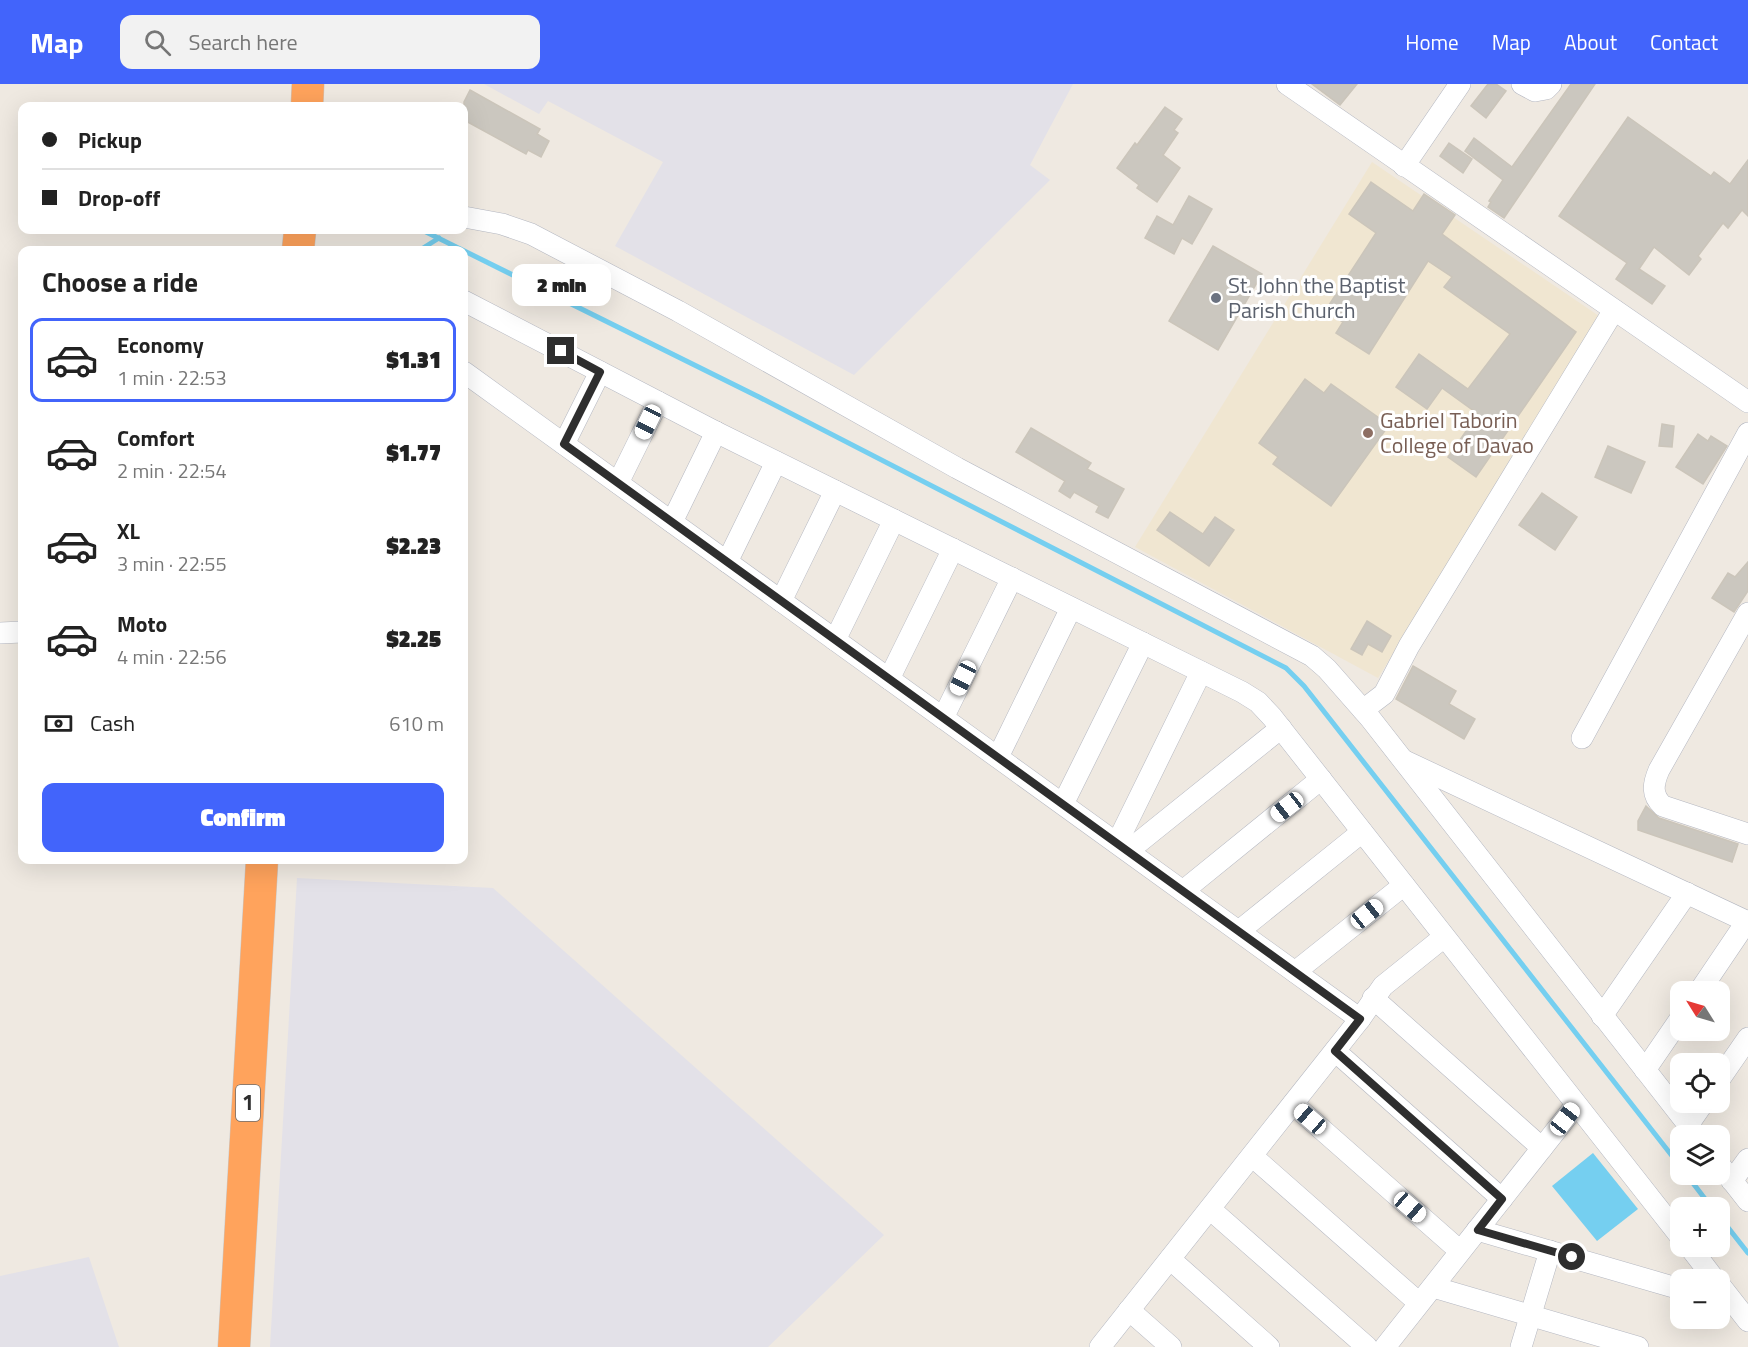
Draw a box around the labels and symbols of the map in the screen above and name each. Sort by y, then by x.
callout: 2 min [512,264,610,306]
place label: St. John the Baptist Parish Church [1228,268,1406,327]
marker: St. John the Baptist Parish Church [1209,291,1223,305]
route end [547,337,574,364]
car [632,402,664,442]
place label: Gabriel Taborin College of Davao [1380,403,1534,462]
marker: Gabriel Taborin College of Davao [1361,426,1375,440]
car [947,658,979,698]
car [1267,789,1307,825]
car [1347,896,1387,932]
north arrow [1670,981,1730,1041]
road number: 1 [236,1085,260,1121]
car [1547,1099,1583,1139]
car [1291,1100,1329,1138]
car [1391,1188,1429,1226]
route start [1558,1243,1585,1270]

